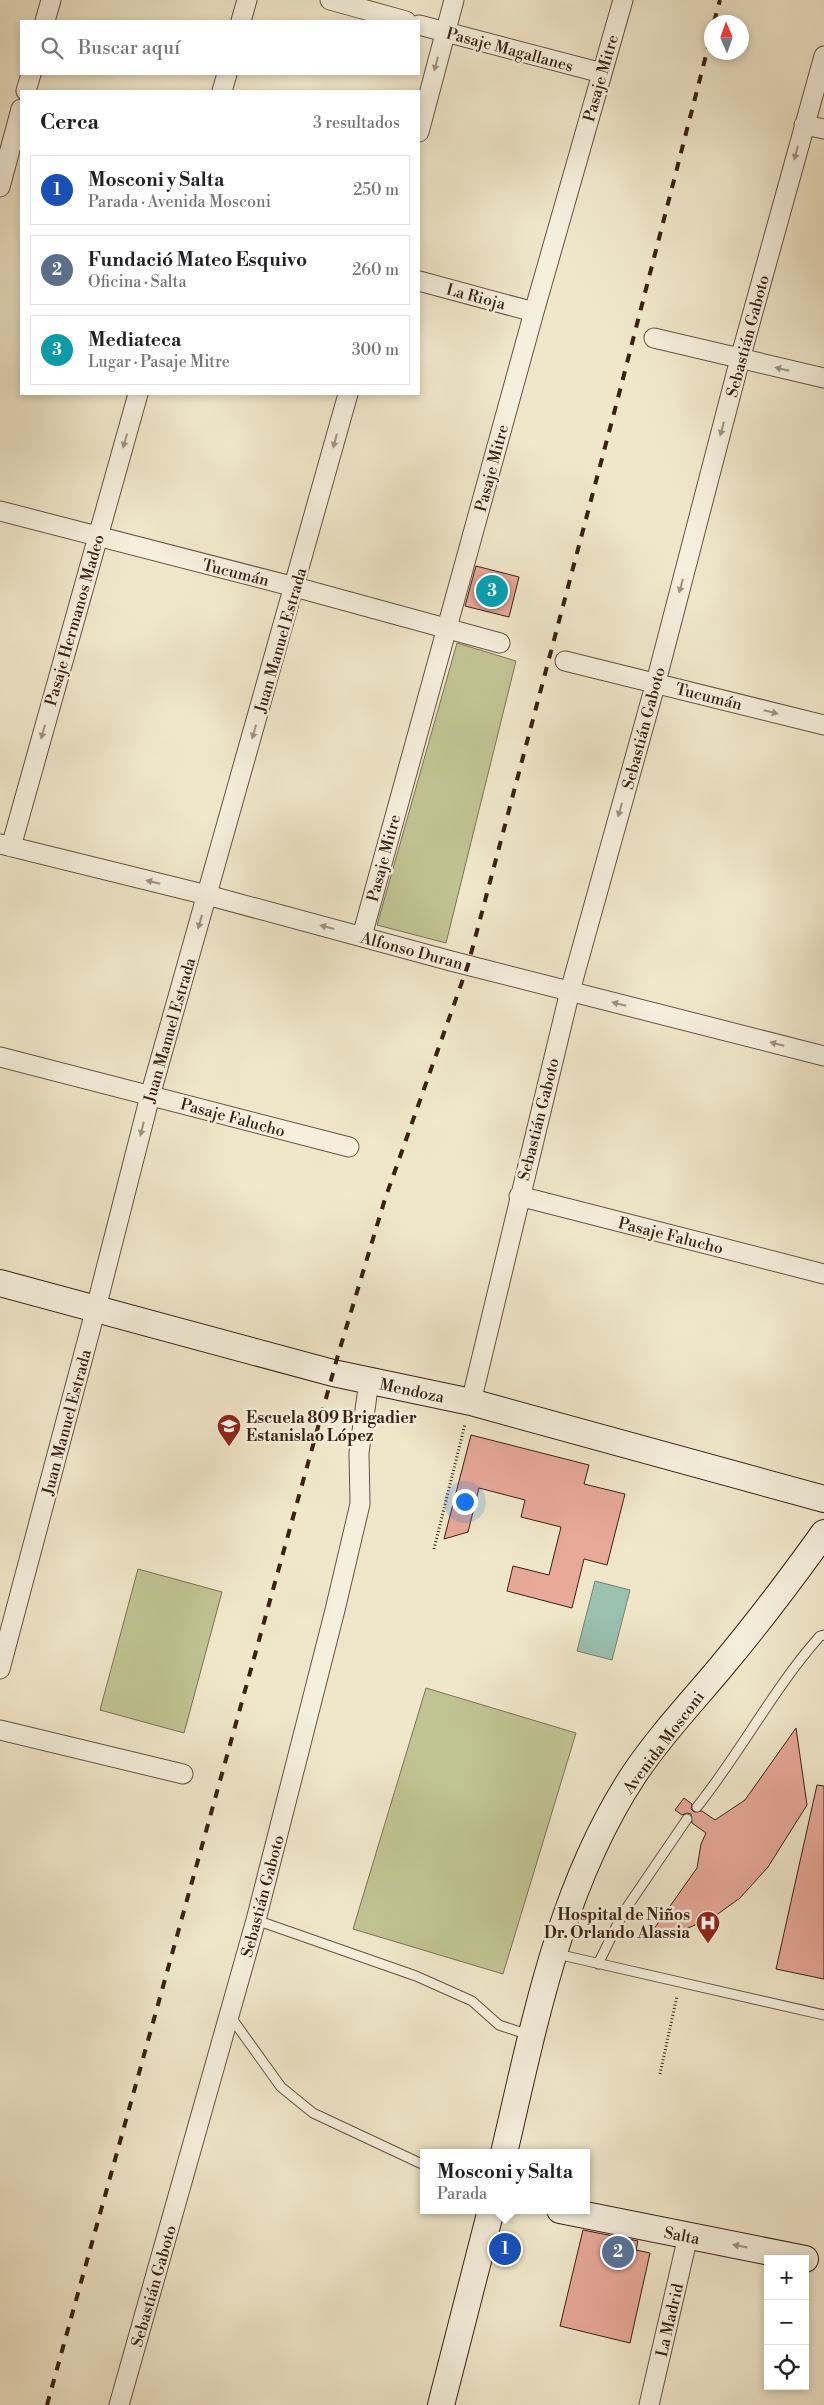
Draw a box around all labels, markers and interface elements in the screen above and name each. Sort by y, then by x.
north arrow [704,15,749,60]
search box [20,20,420,75]
street label: Pasaje Magallanes [444,23,575,77]
street label: Pasaje Mitre [579,32,623,124]
icon: search [38,34,66,62]
text: Buscar aquí [78,36,180,60]
one-way arrow [432,56,440,71]
text: Cerca [40,110,99,136]
text: 3 resultados [313,113,400,133]
one-way arrow [792,146,800,161]
text: Mosconi y Salta [88,168,224,192]
text: 1 [53,180,61,200]
text: 250 m [353,180,399,200]
text: Parada · Avenida Mosconi [88,192,271,212]
text: Fundació Mateo Esquivo [88,248,307,272]
text: 2 [52,260,62,280]
text: 260 m [352,260,399,280]
text: Oficina · Salta [88,272,187,292]
street label: Sebastián Gaboto [722,273,774,400]
street label: La Rioja [444,279,509,315]
text: Mediateca [88,328,181,352]
text: 3 [52,340,62,360]
text: 300 m [352,340,399,360]
text: Lugar · Pasaje Mitre [88,352,230,372]
one-way arrow [774,365,790,373]
one-way arrow [718,421,726,436]
street label: Pasaje Mitre [471,422,513,514]
one-way arrow [120,433,128,448]
one-way arrow [331,433,339,448]
street label: Pasaje Hermanos Madeo [41,532,109,708]
street label: Tucumán [200,555,272,591]
street label: Juan Manuel Estrada [250,565,311,716]
pin: 3 [476,572,508,610]
one-way arrow [677,578,685,593]
street label: Sebastián Gaboto [618,665,670,792]
street label: Tucumán [673,679,745,715]
one-way arrow [763,708,778,716]
one-way arrow [39,725,47,740]
one-way arrow [249,725,257,740]
one-way arrow [616,803,624,818]
street label: Pasaje Mitre [363,812,405,904]
one-way arrow [145,878,160,886]
one-way arrow [195,915,203,930]
one-way arrow [319,923,334,931]
street label: Alfonso Duran [357,927,466,974]
street label: Juan Manuel Estrada [139,955,200,1106]
one-way arrow [612,1000,627,1008]
one-way arrow [769,1040,784,1048]
street label: Sebastián Gaboto [514,1056,564,1183]
street label: Pasaje Falucho [178,1094,287,1142]
one-way arrow [138,1121,146,1137]
street label: Pasaje Falucho [616,1213,725,1259]
street label: Juan Manuel Estrada [38,1346,96,1498]
street label: Mendoza [378,1374,447,1408]
place label: Escuela 809 Brigadier Estanislao López [246,1408,417,1446]
school or university icon: Escuela 809 Brigadier Estanislao López [216,1413,242,1447]
your location [452,1489,478,1515]
street label: Avenida Mosconi [618,1687,709,1799]
street label: Sebastián Gaboto [237,1833,289,1960]
place label: Hospital de Niños Dr. Orlando Alassia [544,1905,690,1943]
hospital icon: Hospital de Niños Dr. Orlando Alassia [695,1910,721,1944]
popup [420,2149,590,2214]
text: Mosconi y Salta [437,2160,573,2184]
text: Parada [437,2184,487,2204]
street label: Sebastián Gaboto [127,2223,181,2350]
street label: Salta [662,2223,702,2249]
pin: 1 [489,2230,521,2268]
pin: 2 [602,2233,634,2271]
one-way arrow [732,2242,747,2250]
map controls [764,2255,809,2390]
button: + [764,2255,809,2300]
street label: La Madrid [652,2281,688,2359]
button: − [764,2300,809,2345]
button: locate [764,2345,809,2390]

